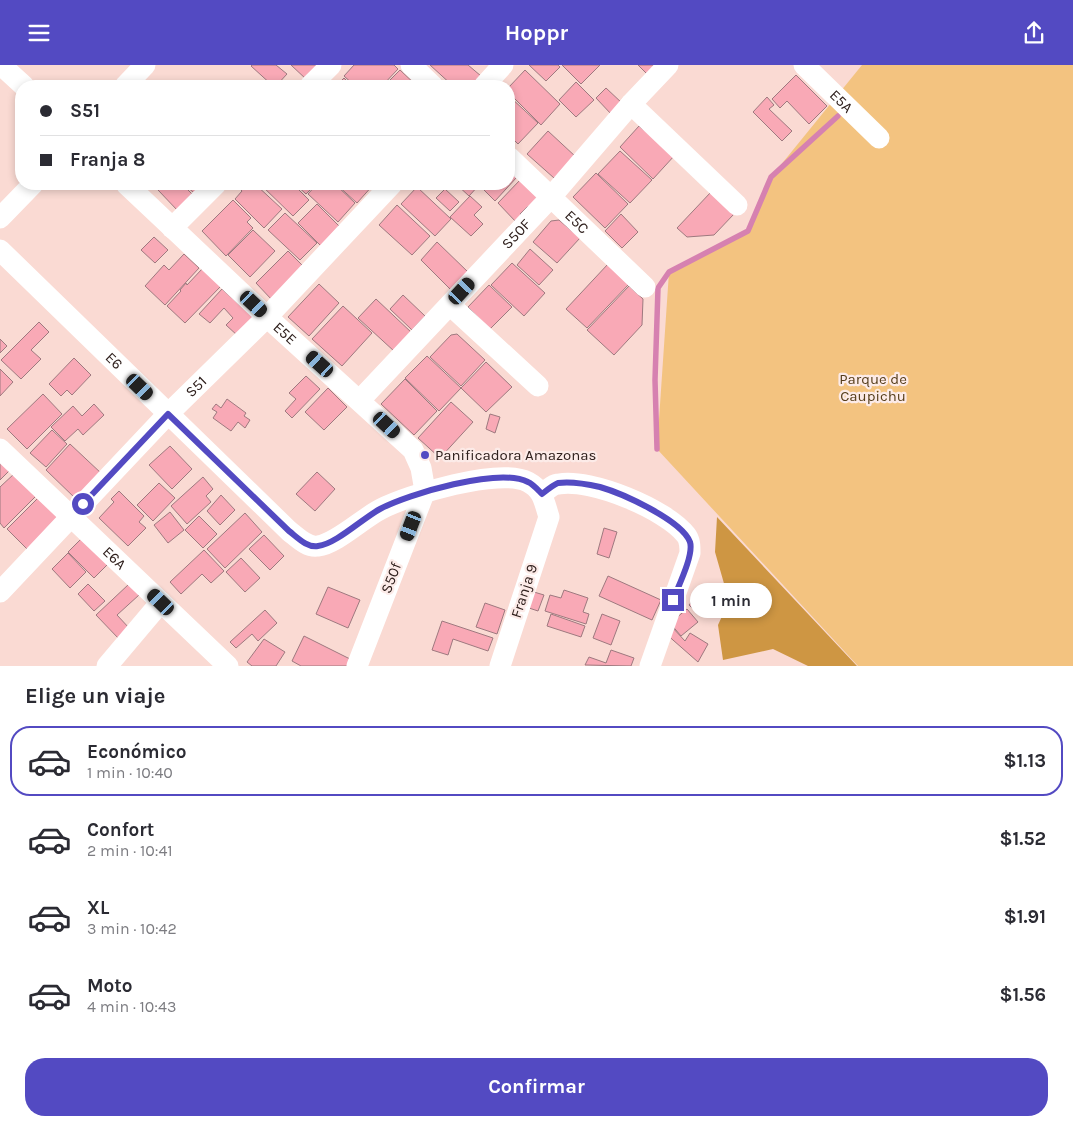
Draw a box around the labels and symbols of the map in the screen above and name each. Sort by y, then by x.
street label: E5A [826,86,857,117]
street label: E5C [561,206,593,237]
street label: S50F [498,215,535,253]
car [446,275,477,307]
car [237,288,270,320]
street label: E5E [269,318,300,348]
street label: E6 [102,348,126,373]
car [303,348,336,380]
park label: Parque de Caupichu [839,370,907,405]
car [123,371,156,403]
street label: S51 [182,372,210,401]
car [370,409,403,441]
place label: Panificadora Amazonas [435,446,596,464]
marker: Panificadora Amazonas [419,449,431,461]
route start [72,493,94,515]
car [398,509,423,543]
street label: E6A [99,543,130,574]
street label: S50f [377,559,405,596]
street label: Franja 9 [507,562,541,620]
callout: 1 min [690,583,773,617]
car [144,586,177,618]
route end [662,589,684,611]

